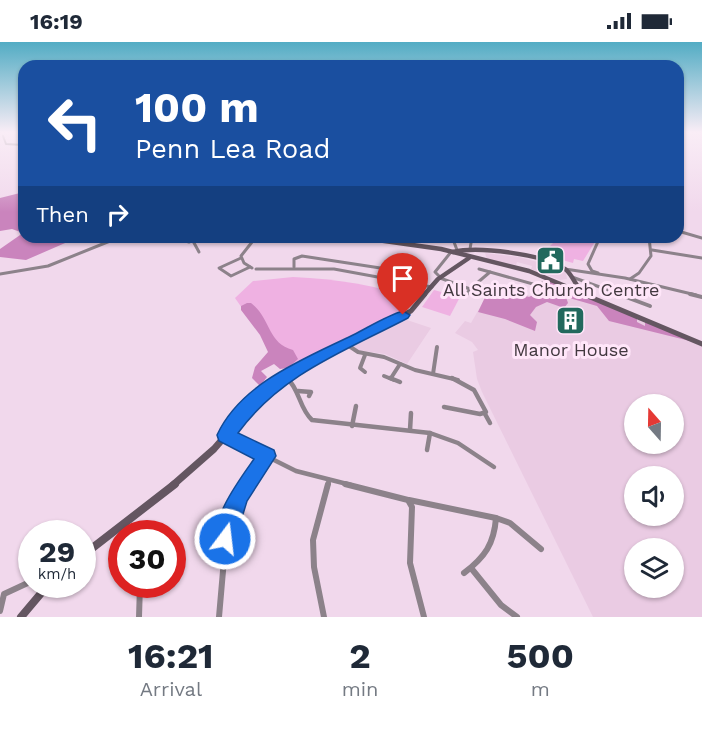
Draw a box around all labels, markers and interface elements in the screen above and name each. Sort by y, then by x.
text: 16:19 [30,9,83,34]
text: 100 m [135,83,259,132]
icon: left [36,84,114,162]
text: Penn Lea Road [135,133,331,165]
icon: right [101,198,134,231]
text: Then [36,202,89,227]
public building icon: All Saints Church Centre [535,244,567,276]
pin [377,253,428,315]
icon: arrive [386,262,419,295]
place label: All Saints Church Centre [443,279,659,300]
building icon: Manor House [555,304,587,336]
place label: Manor House [513,339,629,360]
north arrow [624,394,684,454]
map controls [624,394,684,598]
button: sound [624,466,684,526]
position arrow [193,507,257,571]
speed limit sign: 30 [108,520,186,598]
text: 29 [39,534,75,569]
button: layers [624,538,684,598]
text: km/h [38,565,76,583]
text: 16:21 [128,635,214,677]
text: 2 [349,635,371,677]
text: 500 [507,635,574,677]
text: Arrival [140,677,202,701]
text: min [342,677,378,701]
text: m [531,677,550,701]

